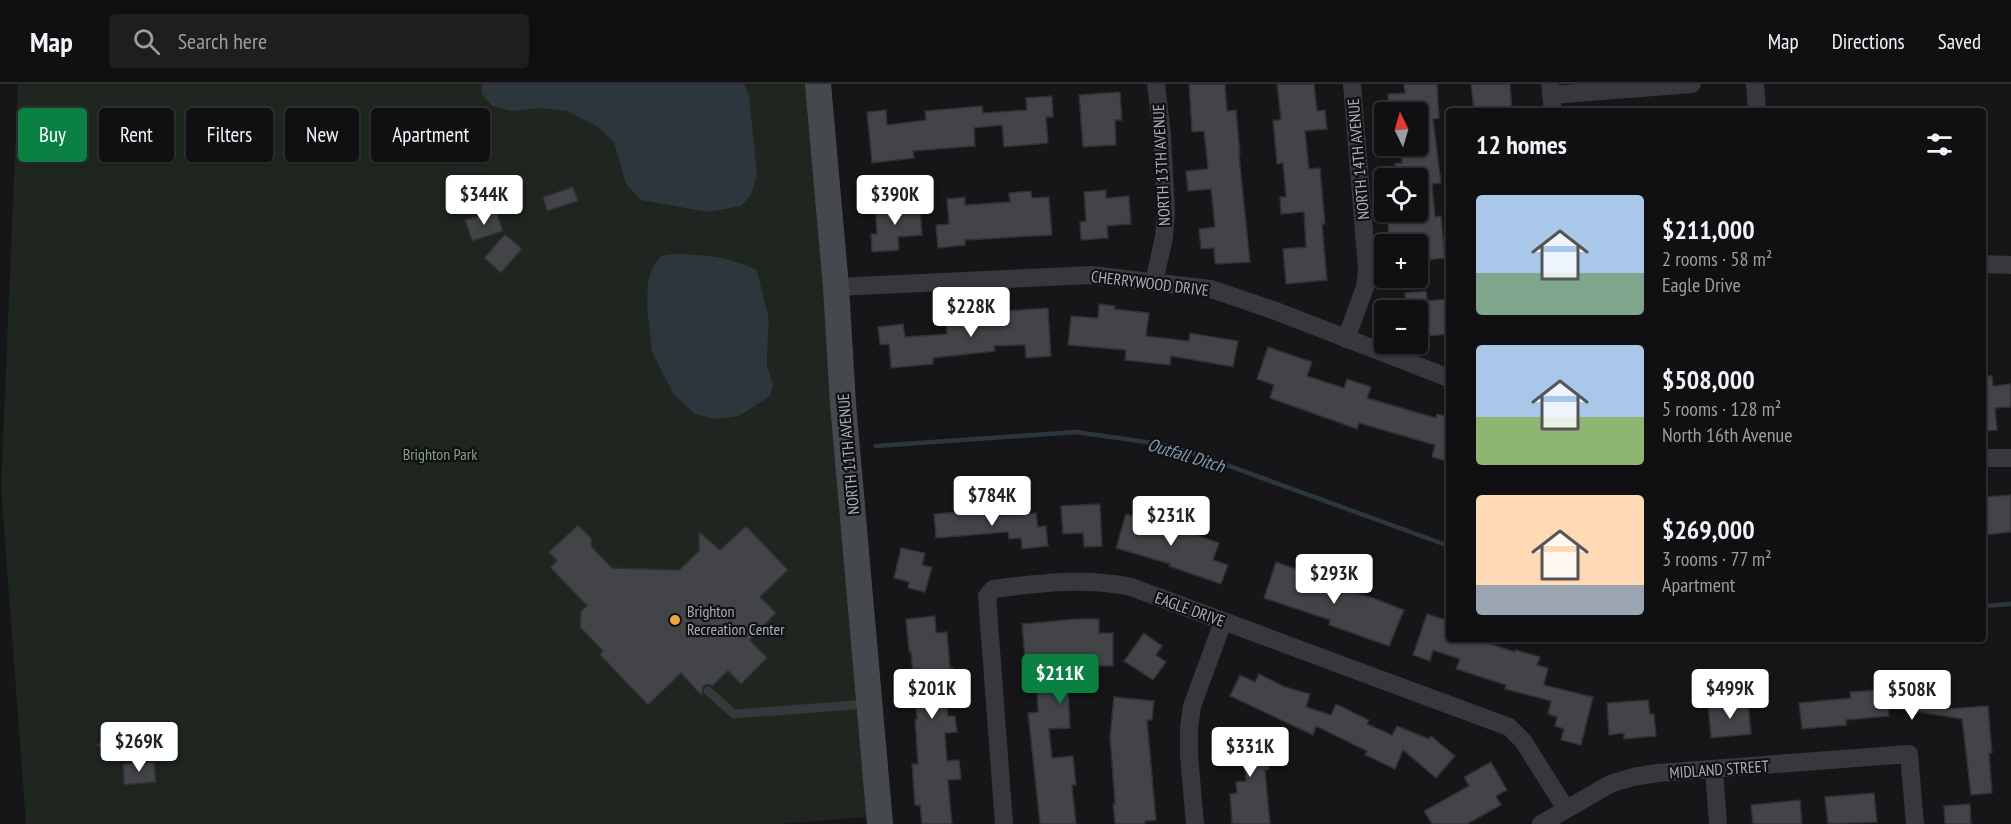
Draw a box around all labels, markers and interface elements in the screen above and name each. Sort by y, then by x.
search box [109,14,529,68]
text: Map [30,23,73,60]
icon: search [130,25,163,58]
text: Search here [178,27,267,55]
text: Map [1768,28,1799,55]
text: Directions [1832,28,1905,55]
text: Saved [1938,28,1981,55]
street label: NORTH 14TH AVENUE [1343,97,1373,220]
north arrow [1374,102,1428,156]
map controls [1374,102,1428,354]
street label: NORTH 13TH AVENUE [1148,104,1174,226]
chip: Buy [18,108,87,162]
chip: Rent [99,108,174,162]
chip: Filters [186,108,273,162]
chip: New [285,108,359,162]
chip: Apartment [371,108,490,162]
text: 12 homes [1476,128,1567,161]
icon: filters [1923,128,1956,161]
button: locate [1374,168,1428,222]
pin: $344K [442,175,526,226]
pin: $390K [853,175,937,226]
text: $344K [460,181,508,207]
text: $390K [871,181,919,207]
text: $211,000 [1662,213,1755,246]
icon: home [1524,219,1596,291]
button: + [1374,234,1428,288]
text: 2 rooms · 58 m² [1662,246,1772,272]
street label: CHERRYWOOD DRIVE [1090,266,1210,300]
text: Eagle Drive [1662,272,1741,298]
pin: $228K [929,287,1013,338]
text: $228K [947,293,995,319]
button: − [1374,300,1428,354]
text: $508,000 [1662,363,1755,396]
icon: home [1524,369,1596,441]
street label: NORTH 11TH AVENUE [833,392,863,515]
text: 5 rooms · 128 m² [1662,396,1781,422]
text: North 16th Avenue [1662,422,1792,448]
water label: Outfall Ditch [1145,432,1228,478]
park label: Brighton Park [403,444,478,464]
pin: $784K [950,476,1034,527]
text: $784K [968,482,1016,508]
pin: $231K [1129,496,1213,547]
text: $231K [1147,502,1195,528]
text: $269,000 [1662,513,1755,546]
icon: home [1524,519,1596,591]
text: 3 rooms · 77 m² [1662,546,1772,572]
pin: $293K [1292,554,1376,605]
text: $293K [1310,560,1358,586]
text: Apartment [1662,572,1735,598]
street label: EAGLE DRIVE [1152,587,1228,631]
place label: Brighton Recreation Center [687,601,785,639]
marker: Brighton Recreation Center [668,613,682,627]
pin: $211K [1018,654,1102,705]
text: $211K [1036,660,1084,686]
pin: $201K [890,669,974,720]
pin: $499K [1688,669,1772,720]
pin: $508K [1870,670,1954,721]
text: $201K [908,675,956,701]
text: $499K [1706,675,1754,701]
text: $508K [1888,676,1936,702]
pin: $269K [97,722,181,773]
pin: $331K [1208,727,1292,778]
text: $269K [115,728,163,754]
text: $331K [1226,733,1274,759]
street label: MIDLAND STREET [1669,756,1769,782]

